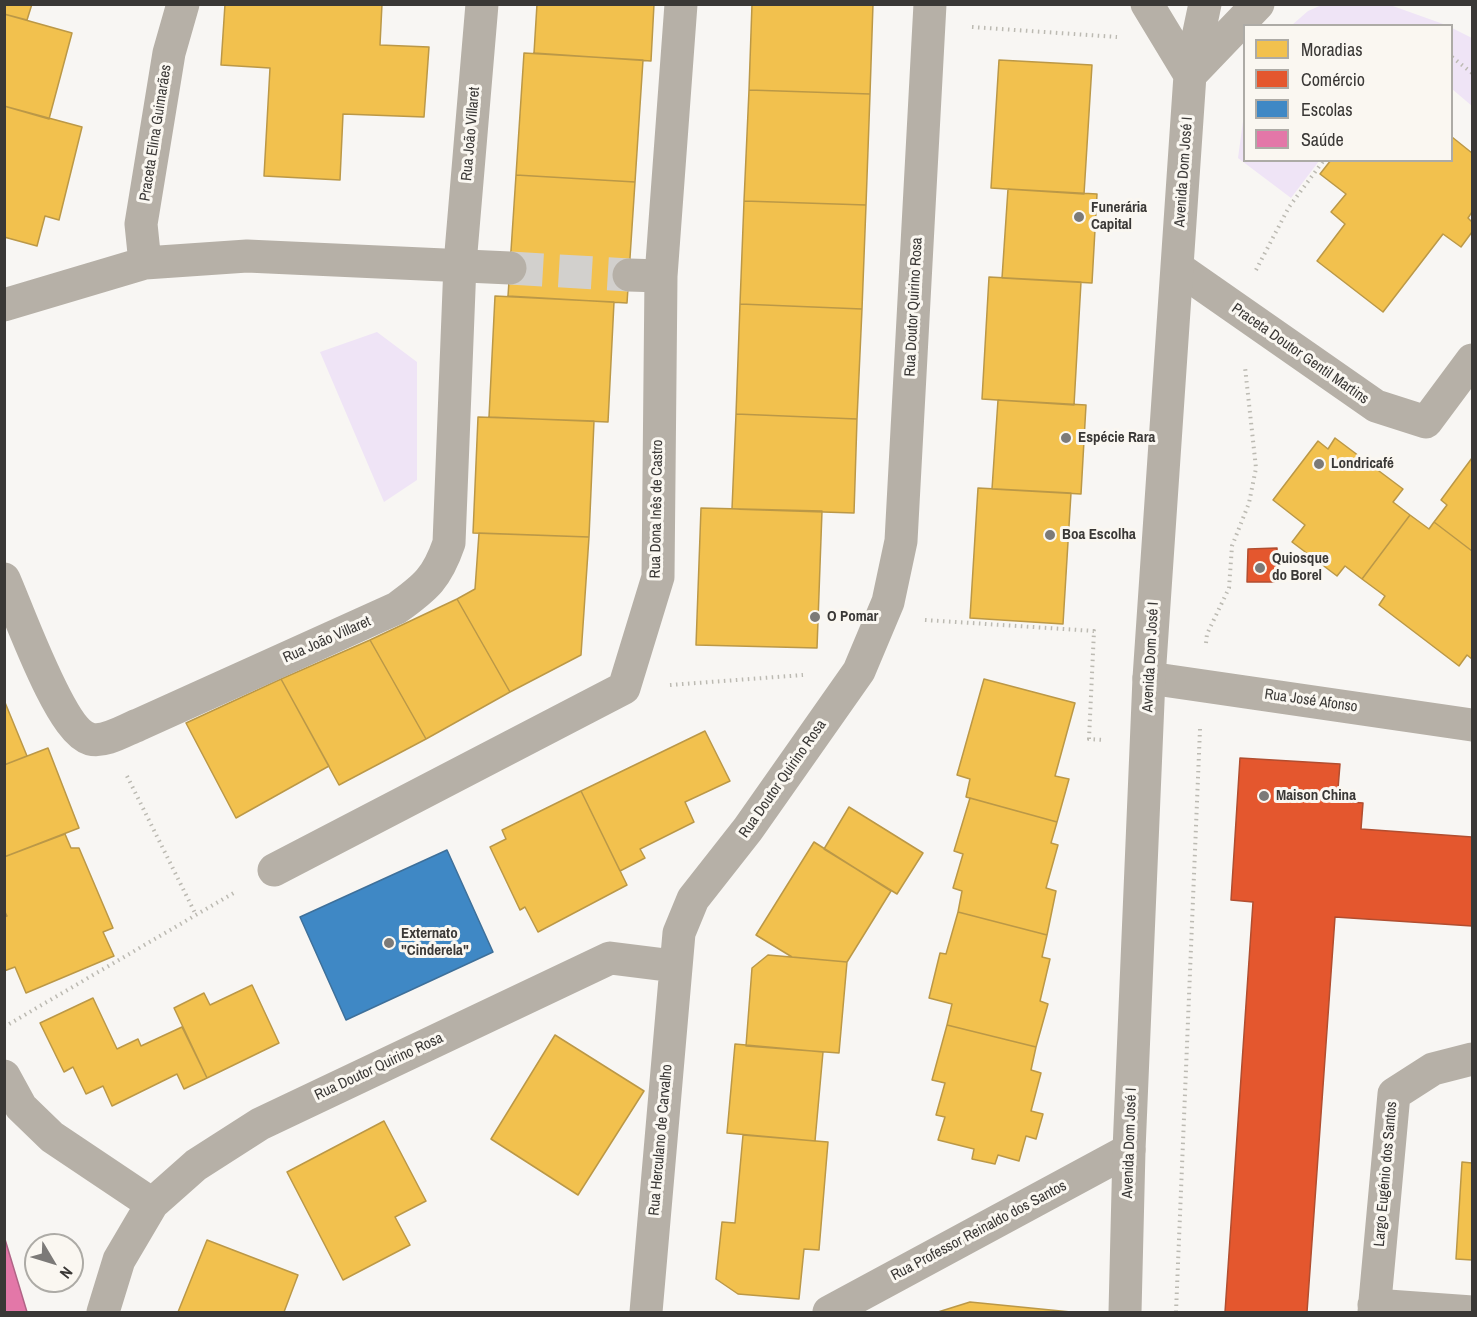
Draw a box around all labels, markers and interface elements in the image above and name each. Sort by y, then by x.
legend [1243,24,1453,162]
text: Moradias [1301,37,1363,62]
street label: Praceta Elina Guimarães [136,63,176,203]
text: Comércio [1301,67,1365,92]
street label: Rua João Villaret [458,86,484,182]
text: Escolas [1301,97,1353,122]
street label: Avenida Dom José I [1171,116,1197,228]
text: Saúde [1301,127,1344,152]
place label: Funerária Capital [1091,199,1147,234]
marker: Funerária Capital [1072,210,1086,224]
street label: Rua Doutor Quirino Rosa [901,237,927,377]
street label: Praceta Doutor Gentil Martins [1228,300,1372,408]
place label: Espécie Rara [1078,429,1155,447]
marker: Espécie Rara [1059,431,1073,445]
street label: Rua Dona Inês de Castro [647,439,667,579]
place label: Londricafé [1331,455,1394,473]
marker: Londricafé [1312,457,1326,471]
place label: Boa Escolha [1062,526,1136,544]
marker: Boa Escolha [1043,528,1057,542]
place label: Quiosque do Borel [1272,550,1329,585]
marker: Quiosque do Borel [1253,561,1267,575]
street label: Avenida Dom José I [1139,601,1163,713]
place label: O Pomar [827,608,878,626]
marker: O Pomar [808,610,822,624]
street label: Rua João Villaret [280,613,374,667]
street label: Rua José Afonso [1263,686,1359,716]
street label: Rua Doutor Quirino Rosa [736,717,830,841]
place label: Maison China [1276,787,1356,805]
marker: Maison China [1257,789,1271,803]
place label: Externato "Cinderela" [401,925,469,960]
marker: Externato "Cinderela" [382,936,396,950]
street label: Rua Doutor Quirino Rosa [312,1029,446,1105]
street label: Rua Herculano de Carvalho [645,1064,677,1216]
street label: Avenida Dom José I [1119,1087,1141,1199]
street label: Largo Eugénio dos Santos [1371,1101,1401,1247]
street label: Rua Professor Reinaldo dos Santos [888,1177,1070,1285]
north arrow [24,1233,84,1293]
text: N [55,1262,78,1283]

